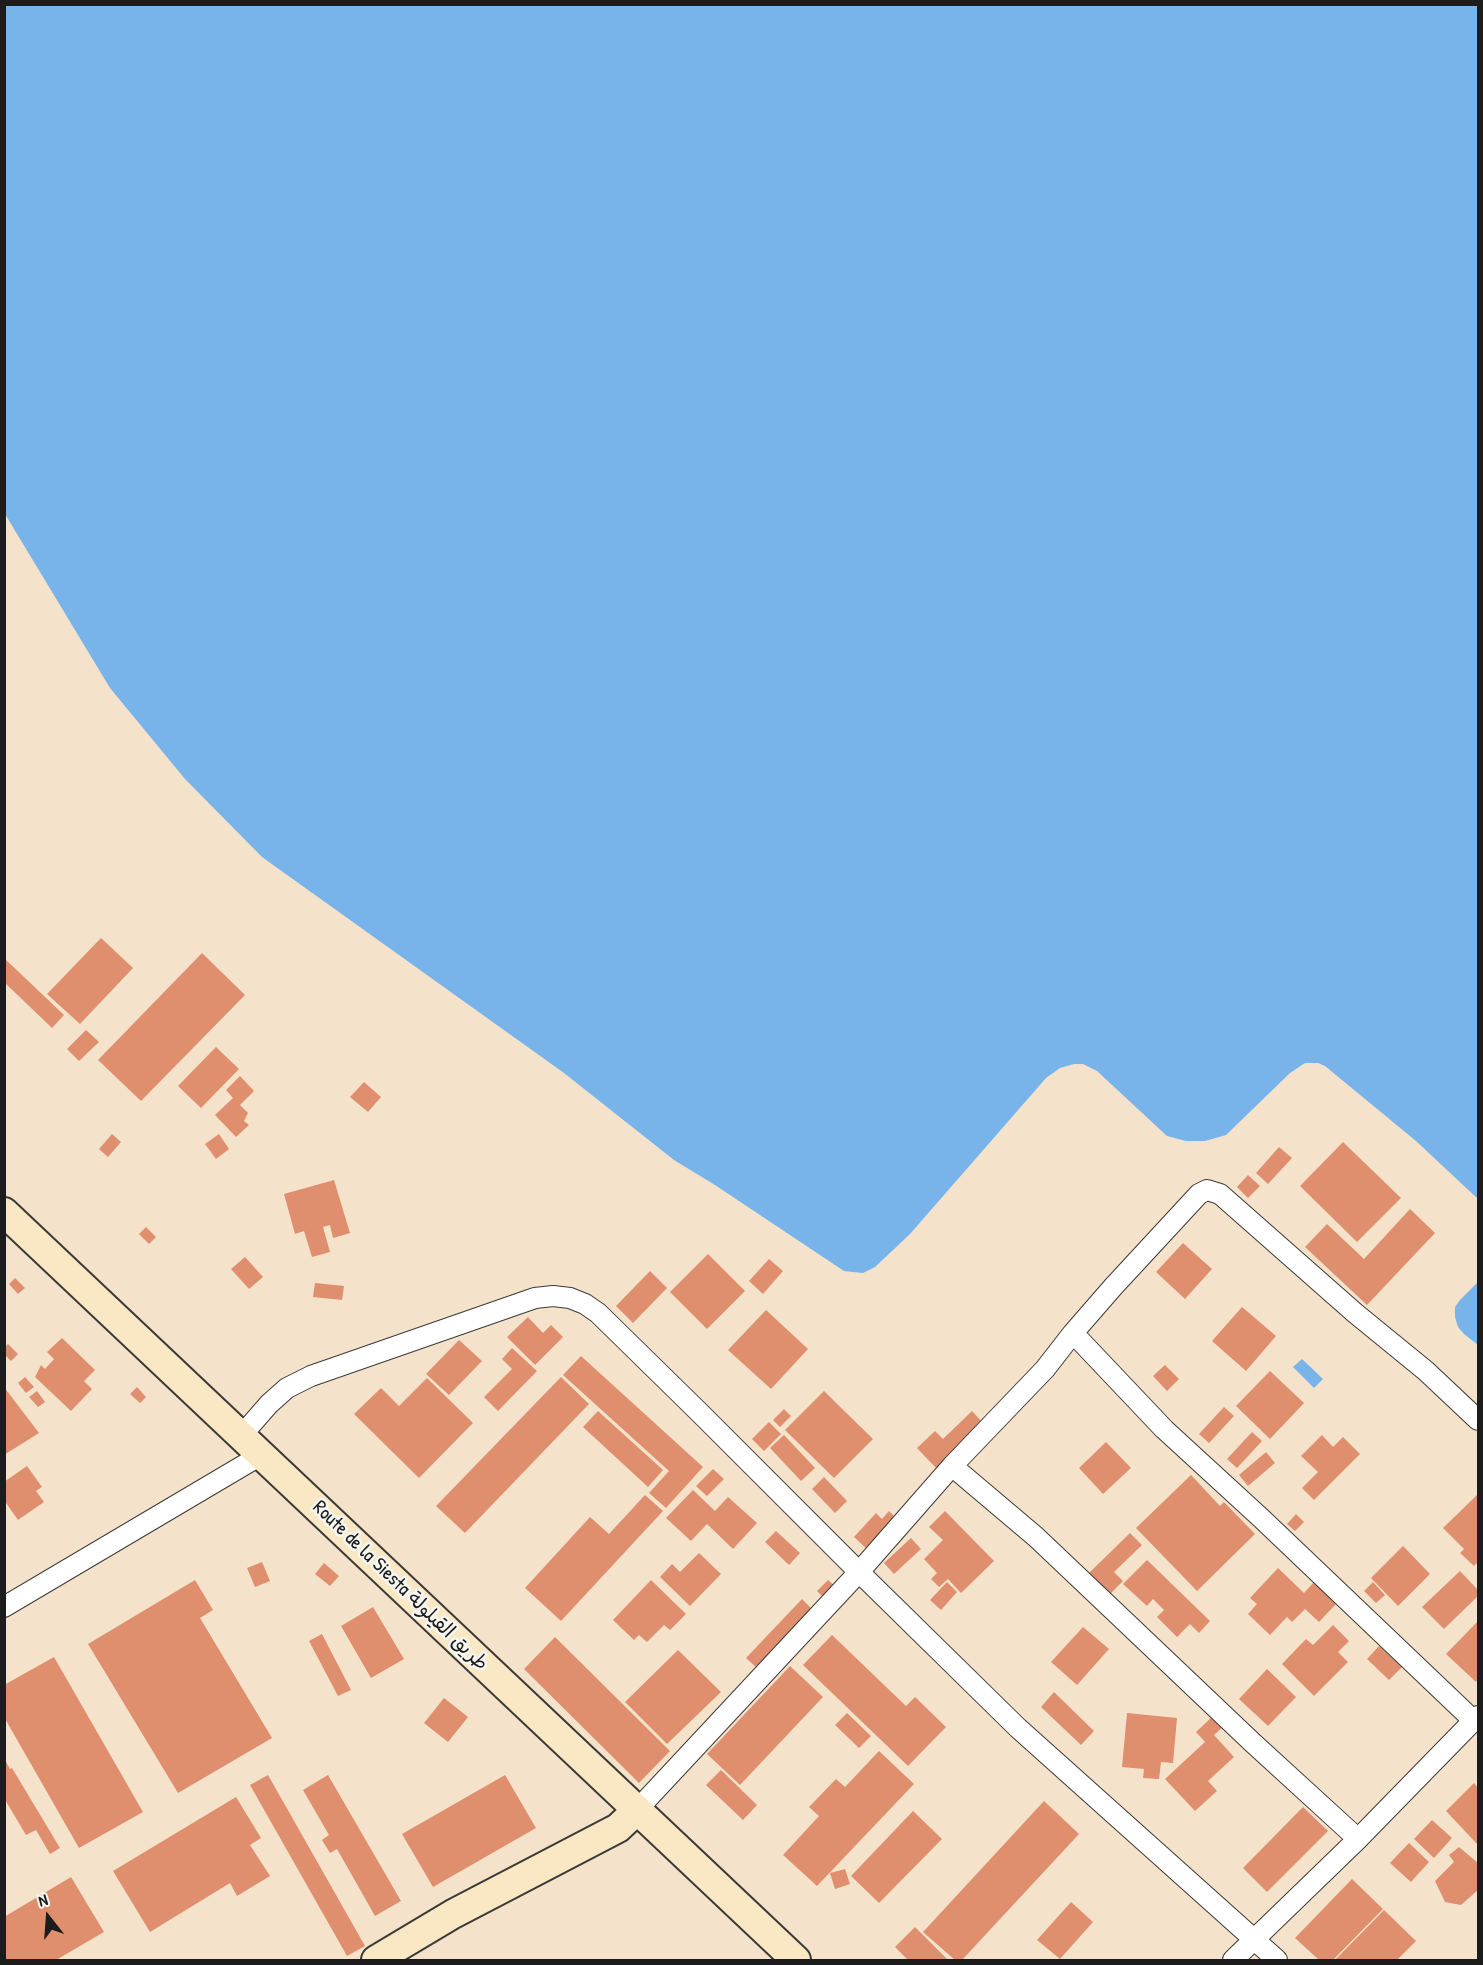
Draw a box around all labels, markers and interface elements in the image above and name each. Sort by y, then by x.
street label: Route de la Siesta طريق القيلولة [307,1496,493,1676]
north arrow [18,1887,78,1947]
text: N [35,1888,50,1912]

